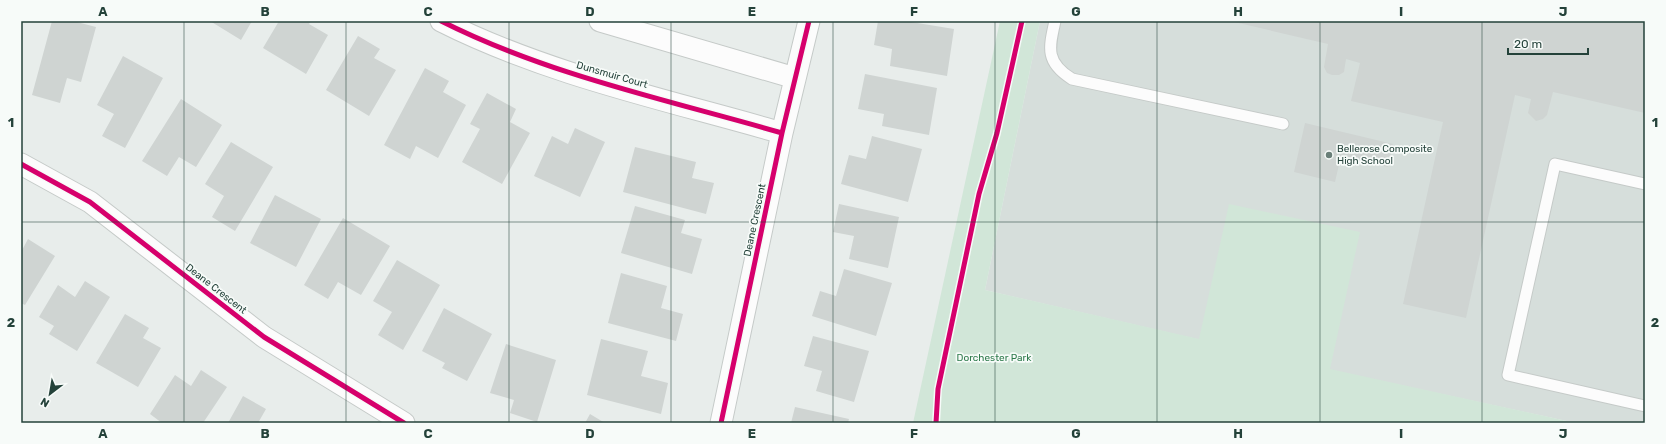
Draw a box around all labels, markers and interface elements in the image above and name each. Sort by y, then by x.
text: A [98,4,108,19]
text: B [260,4,270,19]
text: C [423,4,433,19]
text: D [585,4,595,19]
text: E [748,4,756,19]
text: F [910,4,918,19]
text: G [1071,4,1081,19]
text: H [1233,4,1243,19]
text: I [1399,4,1403,19]
text: J [1559,4,1567,19]
scale bar [1508,30,1588,56]
text: 20 m [1514,37,1542,51]
street label: Dunsmuir Court [575,59,649,91]
text: 1 [8,115,14,130]
text: 1 [1652,115,1658,130]
place label: Bellerose Composite High School [1337,143,1433,167]
marker: Bellerose Composite High School [1324,150,1334,160]
street label: Deane Crescent [741,182,769,258]
street label: Deane Crescent [183,261,249,317]
text: 2 [7,315,15,330]
text: 2 [1651,315,1659,330]
park label: Dorchester Park [957,352,1032,364]
north arrow [30,374,70,414]
text: N [38,394,52,410]
text: A [98,426,108,441]
text: B [260,426,270,441]
text: C [423,426,433,441]
text: D [585,426,595,441]
text: E [748,426,756,441]
text: F [910,426,918,441]
text: G [1071,426,1081,441]
text: H [1233,426,1243,441]
text: I [1399,426,1403,441]
text: J [1559,426,1567,441]

